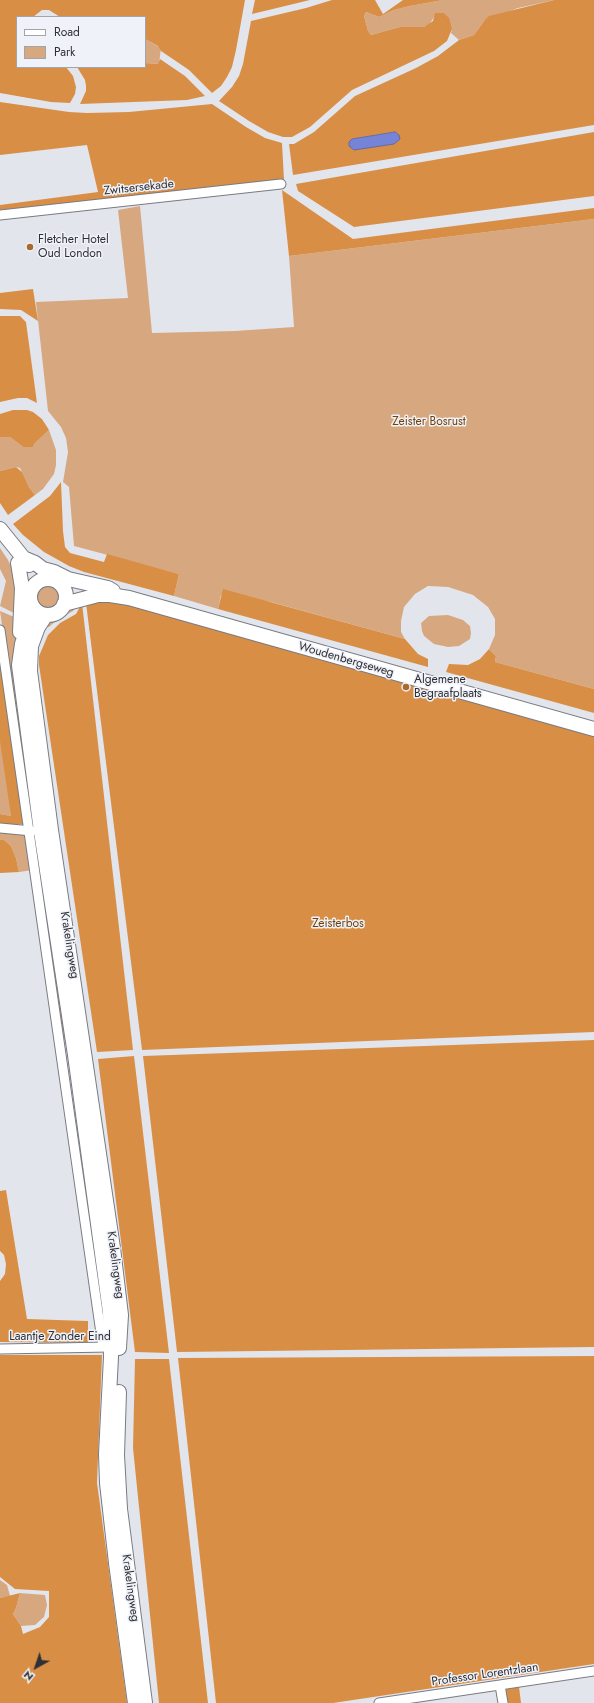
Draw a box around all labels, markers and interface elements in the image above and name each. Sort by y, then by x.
legend [16,16,146,68]
text: Road [54,23,80,41]
text: Park [54,43,75,61]
street label: Zwitsersekade [103,177,175,199]
place label: Fletcher Hotel Oud London [38,233,109,261]
marker: Fletcher Hotel Oud London [25,242,35,252]
park label: Zeister Bosrust [392,415,466,429]
street label: Woudenbergseweg [297,639,395,681]
place label: Algemene Begraafplaats [414,673,482,701]
marker: Algemene Begraafplaats [401,682,411,692]
street label: Krakelingweg [57,910,81,980]
park label: Zeisterbos [312,917,364,931]
street label: Krakelingweg [103,1230,127,1300]
street label: Laantje Zonder Eind [9,1330,111,1344]
street label: Krakelingweg [118,1553,142,1623]
north arrow [16,1647,56,1687]
street label: Professor Lorentzlaan [431,1660,539,1690]
text: N [20,1667,37,1685]

